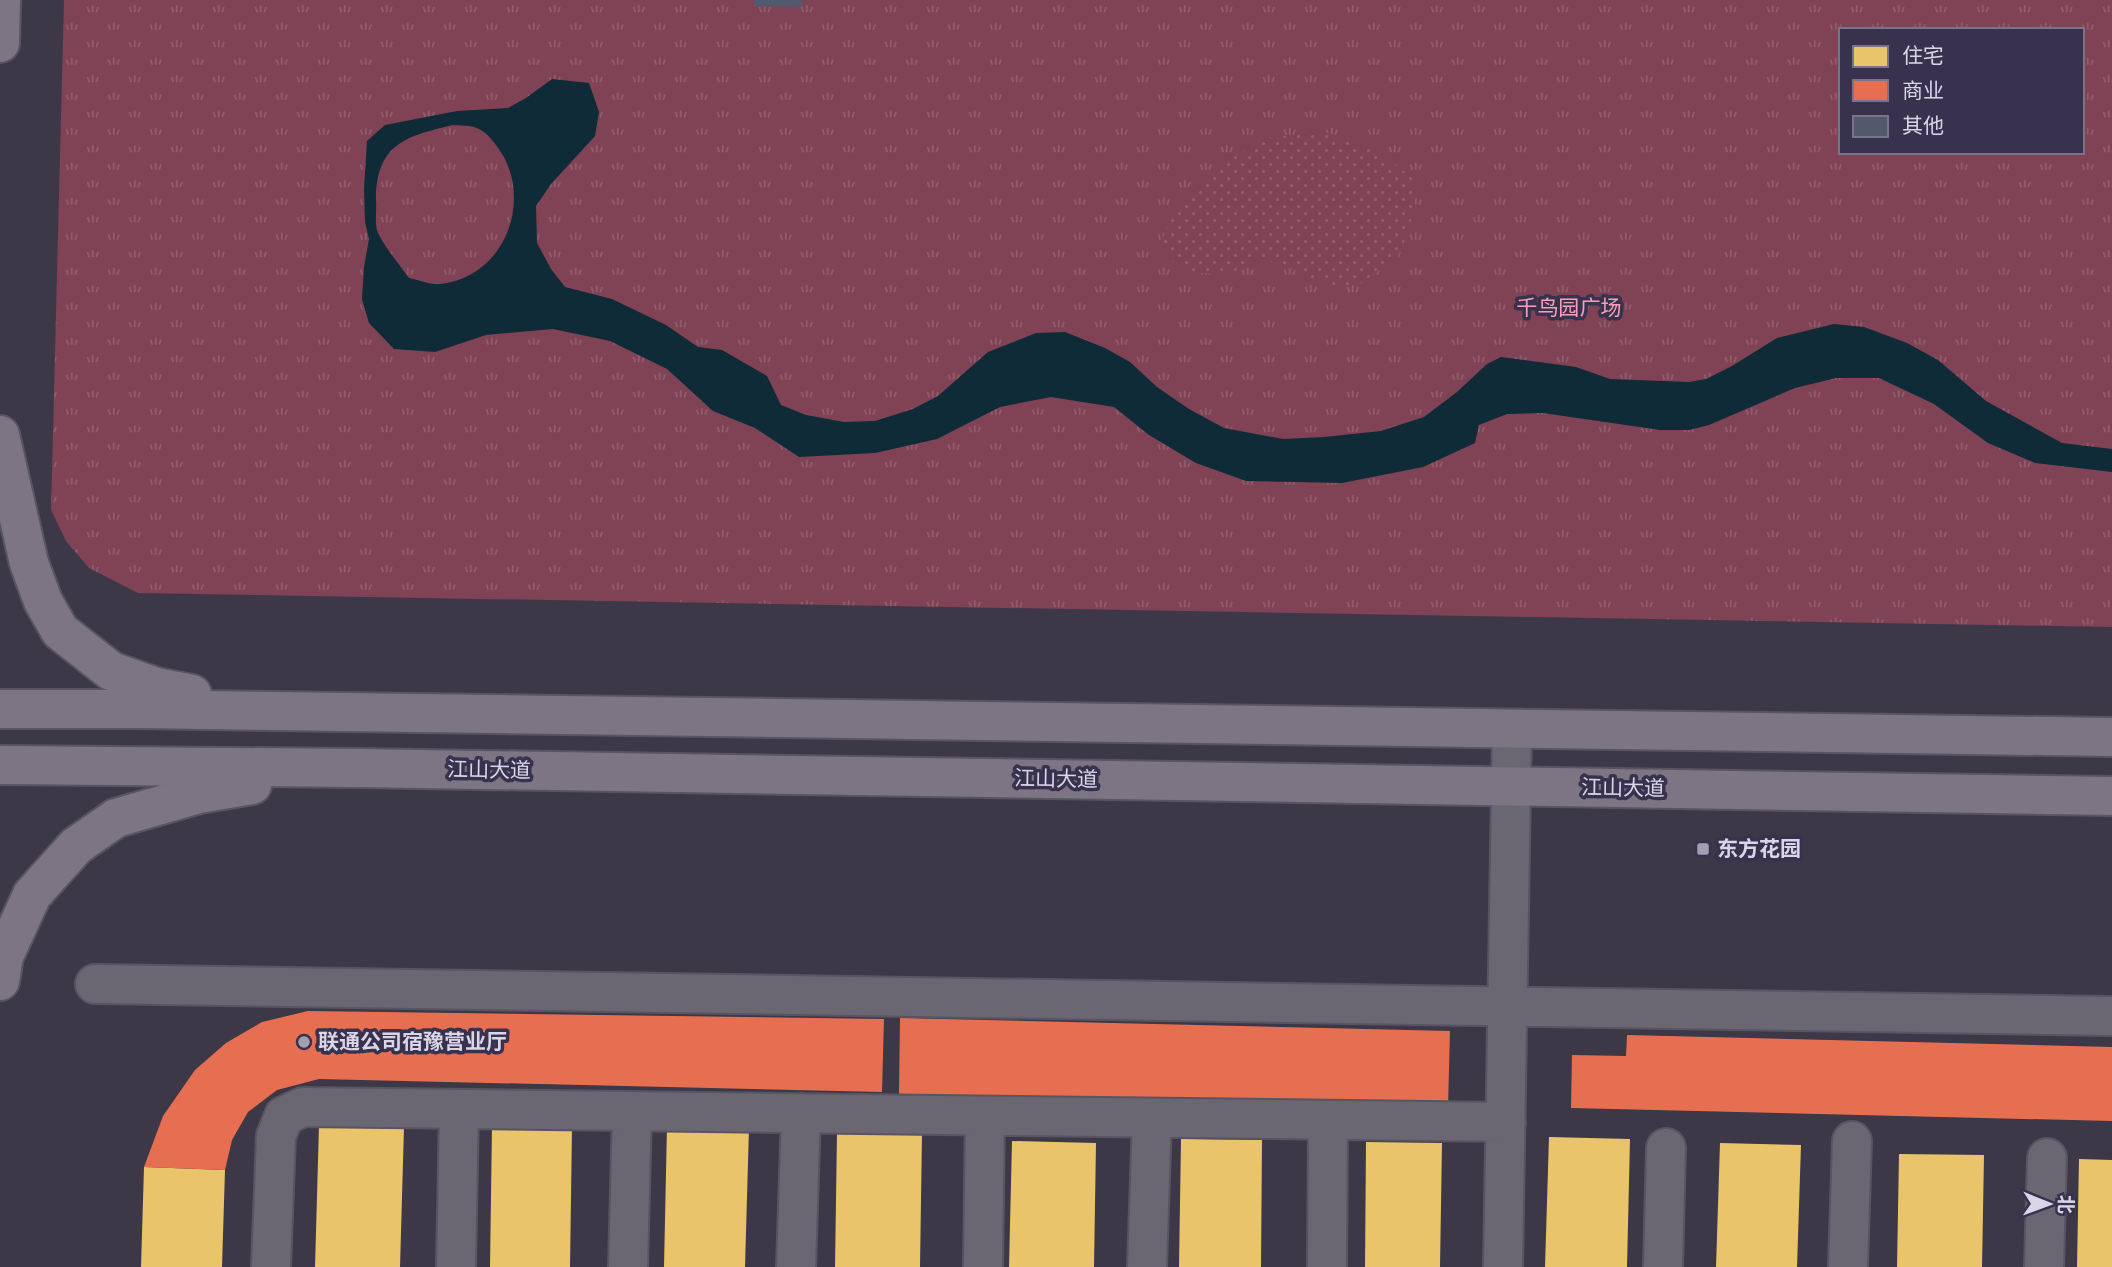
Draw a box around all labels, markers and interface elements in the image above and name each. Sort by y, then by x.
legend [1839,28,2084,154]
text: 住宅 [1902,42,1944,70]
text: 商业 [1902,77,1944,105]
text: 其他 [1902,112,1944,140]
park label: 千鸟园广场 [1517,294,1622,322]
street label: 江山大道 [447,755,531,785]
street label: 江山大道 [1014,764,1098,794]
street label: 江山大道 [1581,773,1665,803]
place label: 东方花园 [1717,835,1801,863]
marker: 东方花园 [1695,841,1711,857]
place label: 联通公司宿豫营业厅 [318,1028,507,1056]
marker: 联通公司宿豫营业厅 [296,1034,312,1050]
north arrow [2014,1169,2084,1239]
text: 北 [2052,1195,2078,1214]

